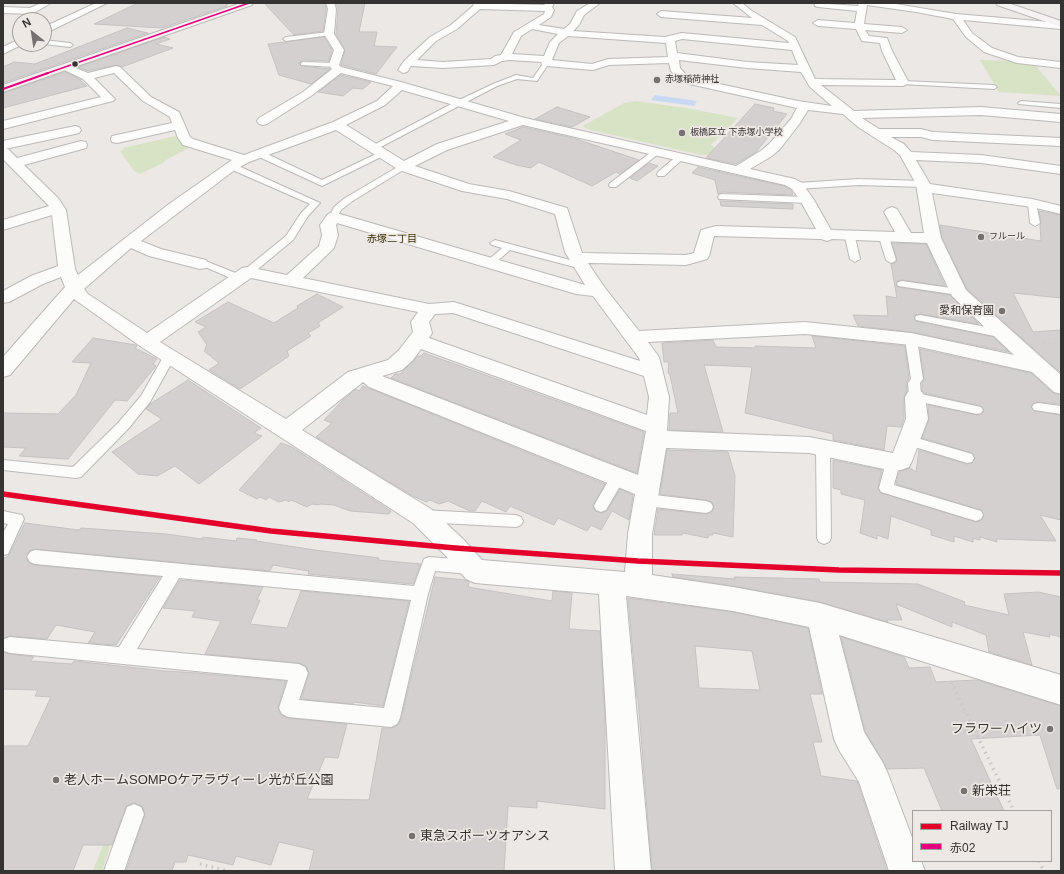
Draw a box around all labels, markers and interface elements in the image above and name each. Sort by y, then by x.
north arrow [12,12,52,52]
text: N [20,15,33,30]
unlabelled marker [70,59,80,69]
marker: 赤塚稲荷神社 [652,75,662,85]
place label: 赤塚稲荷神社 [665,75,719,85]
marker: 板橋区立 下赤塚小学校 [677,128,687,138]
place label: 板橋区立 下赤塚小学校 [690,128,783,138]
marker: フルール [976,232,986,242]
place label: フルール [989,232,1025,242]
district label: 赤塚二丁目 [367,233,417,245]
place label: 愛和保育園 [939,304,994,318]
marker: 愛和保育園 [997,306,1007,316]
place label: フラワーハイツ [951,721,1042,737]
marker: フラワーハイツ [1045,724,1055,734]
place label: 老人ホームSOMPOケアラヴィーレ光が丘公園 [64,772,333,788]
marker: 老人ホームSOMPOケアラヴィーレ光が丘公園 [51,775,61,785]
place label: 新栄荘 [972,783,1011,799]
marker: 新栄荘 [959,786,969,796]
legend [912,810,1052,862]
text: Railway TJ [950,819,1008,833]
place label: 東急スポーツオアシス [420,828,550,844]
marker: 東急スポーツオアシス [407,831,417,841]
text: 赤02 [950,841,975,855]

